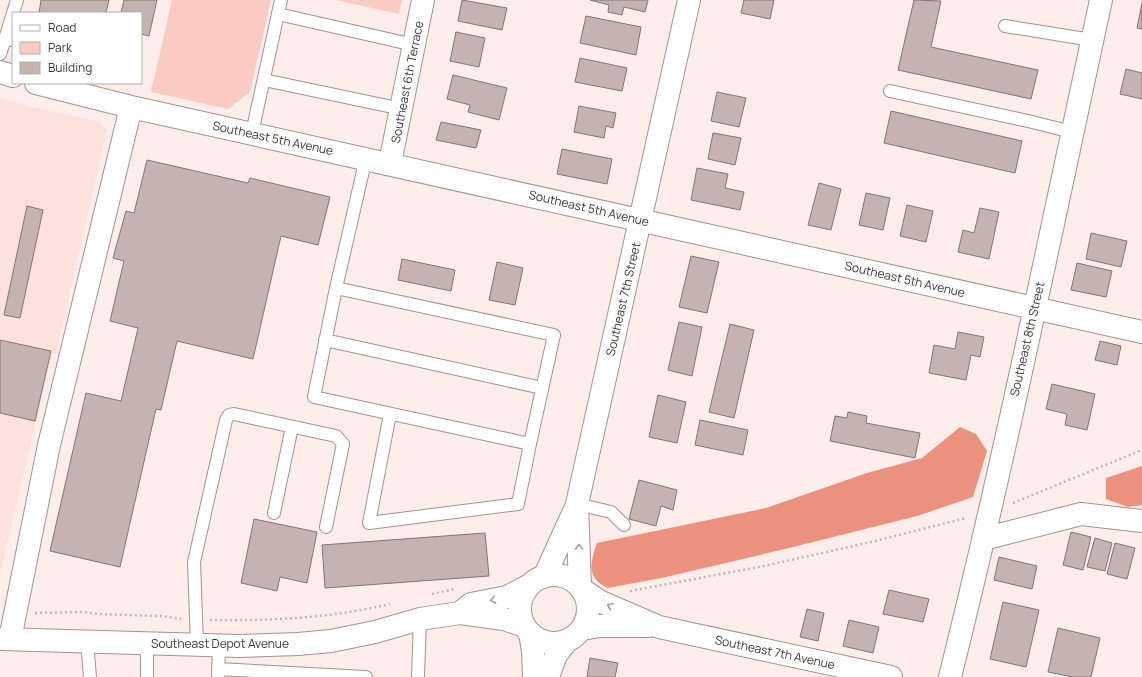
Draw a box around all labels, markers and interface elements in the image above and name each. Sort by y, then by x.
legend [12,12,142,84]
text: Road [48,19,76,36]
street label: Southeast 6th Terrace [387,19,427,145]
text: Park [48,39,73,56]
text: Building [48,59,92,76]
street label: Southeast 5th Avenue [211,117,335,159]
street label: Southeast 5th Avenue [527,186,651,230]
street label: Southeast 7th Street [602,240,644,358]
street label: Southeast 5th Avenue [843,257,967,301]
street label: Southeast 8th Street [1006,280,1049,398]
one-way arrow [574,544,583,550]
one-way arrow [490,595,496,603]
one-way arrow [607,603,615,611]
street label: Southeast 7th Avenue [714,631,836,673]
street label: Southeast Depot Avenue [151,635,289,652]

